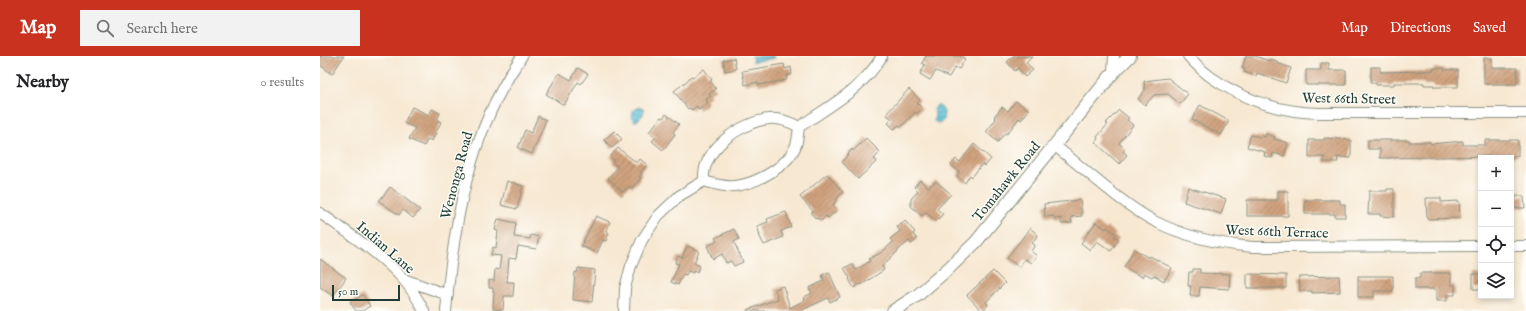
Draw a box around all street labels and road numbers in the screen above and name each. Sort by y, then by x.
street label: West 66th Street [1302,89,1396,109]
street label: Wenonga Road [437,129,477,221]
street label: Tomahawk Road [969,138,1045,225]
street label: Indian Lane [353,218,419,278]
street label: West 66th Terrace [1225,221,1329,243]

